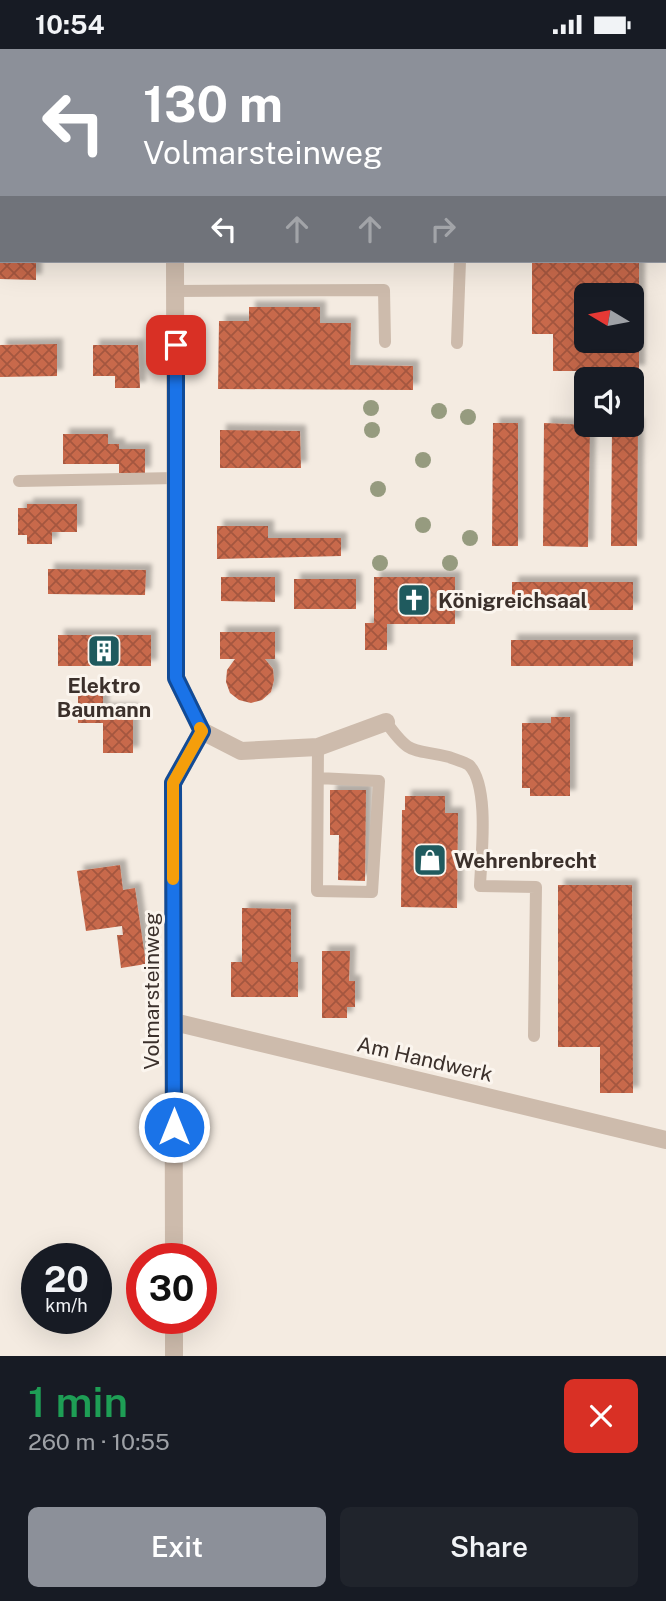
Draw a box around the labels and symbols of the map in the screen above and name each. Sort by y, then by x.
north arrow [574,283,644,353]
pin [146,315,206,375]
church icon: Königreichsaal [395,581,433,619]
place label: Königreichsaal [438,588,588,613]
building icon: Elektro Baumann [85,632,123,670]
place label: Elektro Baumann [57,673,151,722]
shop icon: Wehrenbrecht [411,841,449,879]
place label: Wehrenbrecht [454,848,597,873]
street label: Volmarsteinweg [139,912,164,1070]
street label: Am Handwerk [355,1031,495,1087]
position arrow [137,1090,211,1164]
speed limit sign: 30 [126,1243,217,1334]

